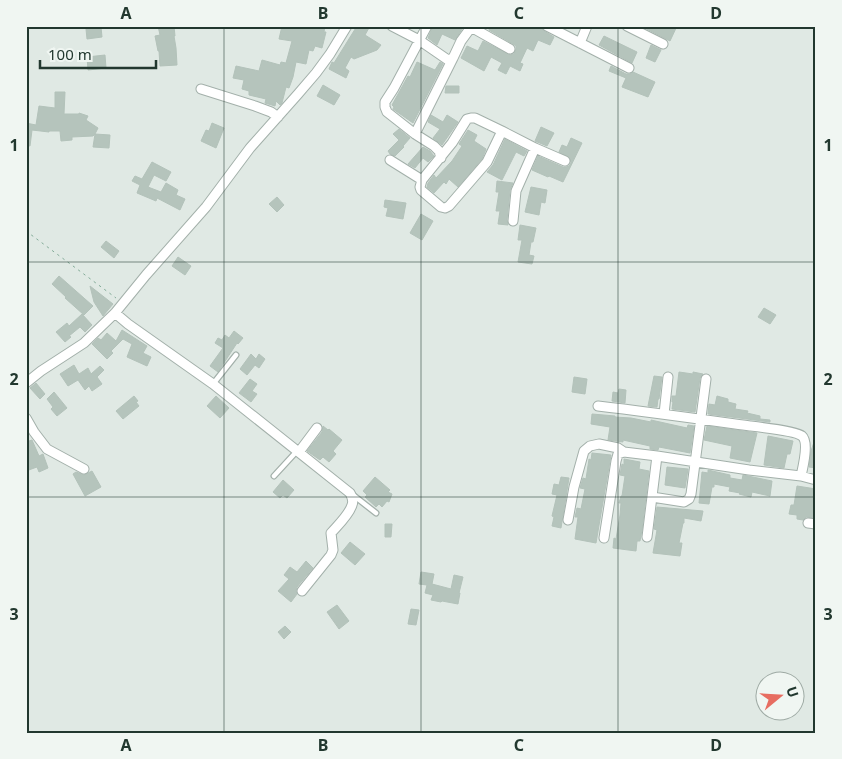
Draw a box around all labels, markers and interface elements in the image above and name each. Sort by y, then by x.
text: A [120,2,132,24]
text: B [318,2,328,24]
text: C [514,2,524,24]
text: D [710,2,722,24]
scale bar [40,38,156,70]
text: 100 m [48,44,92,64]
text: 1 [9,134,19,156]
text: 1 [823,134,833,156]
text: 2 [9,368,19,390]
text: 2 [823,368,833,390]
text: 3 [9,603,19,625]
text: 3 [823,603,833,625]
north arrow [754,672,804,722]
text: U [782,684,804,700]
text: A [120,734,132,756]
text: B [318,734,328,756]
text: C [514,734,524,756]
text: D [710,734,722,756]

